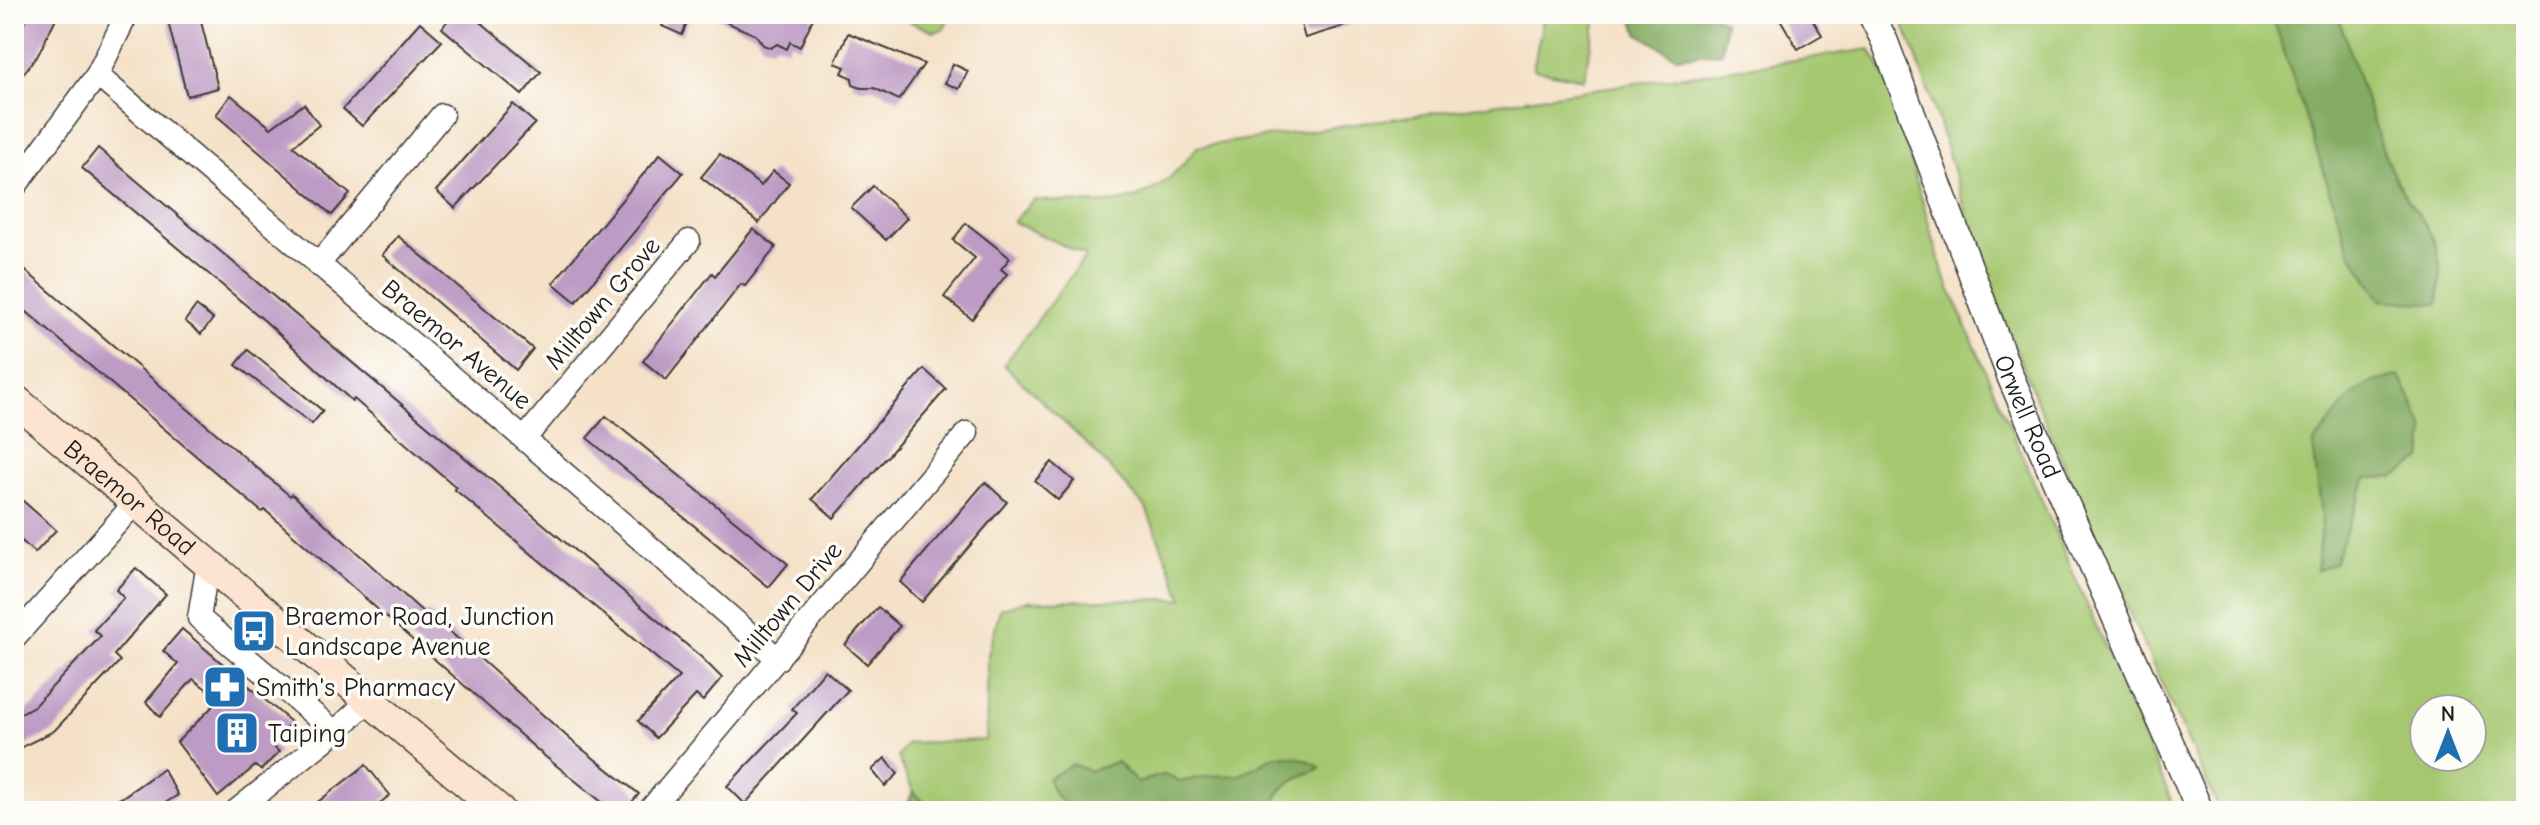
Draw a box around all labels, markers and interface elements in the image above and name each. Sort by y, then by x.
street label: Milltown Grove [539,231,667,376]
street label: Braemor Avenue [376,274,537,416]
street label: Orwell Road [1987,351,2067,483]
street label: Braemor Road [57,434,201,562]
street label: Milltown Drive [727,536,849,673]
place label: Braemor Road, Junction Landscape Avenue [285,602,554,662]
bus stop icon: Braemor Road, Junction Landscape Avenue [230,607,278,655]
pharmacy icon: Smith's Pharmacy [201,663,249,711]
place label: Smith's Pharmacy [256,673,455,703]
north arrow [2408,693,2488,773]
text: N [2441,701,2455,727]
building icon: Taiping [213,709,261,757]
place label: Taiping [268,719,346,749]

